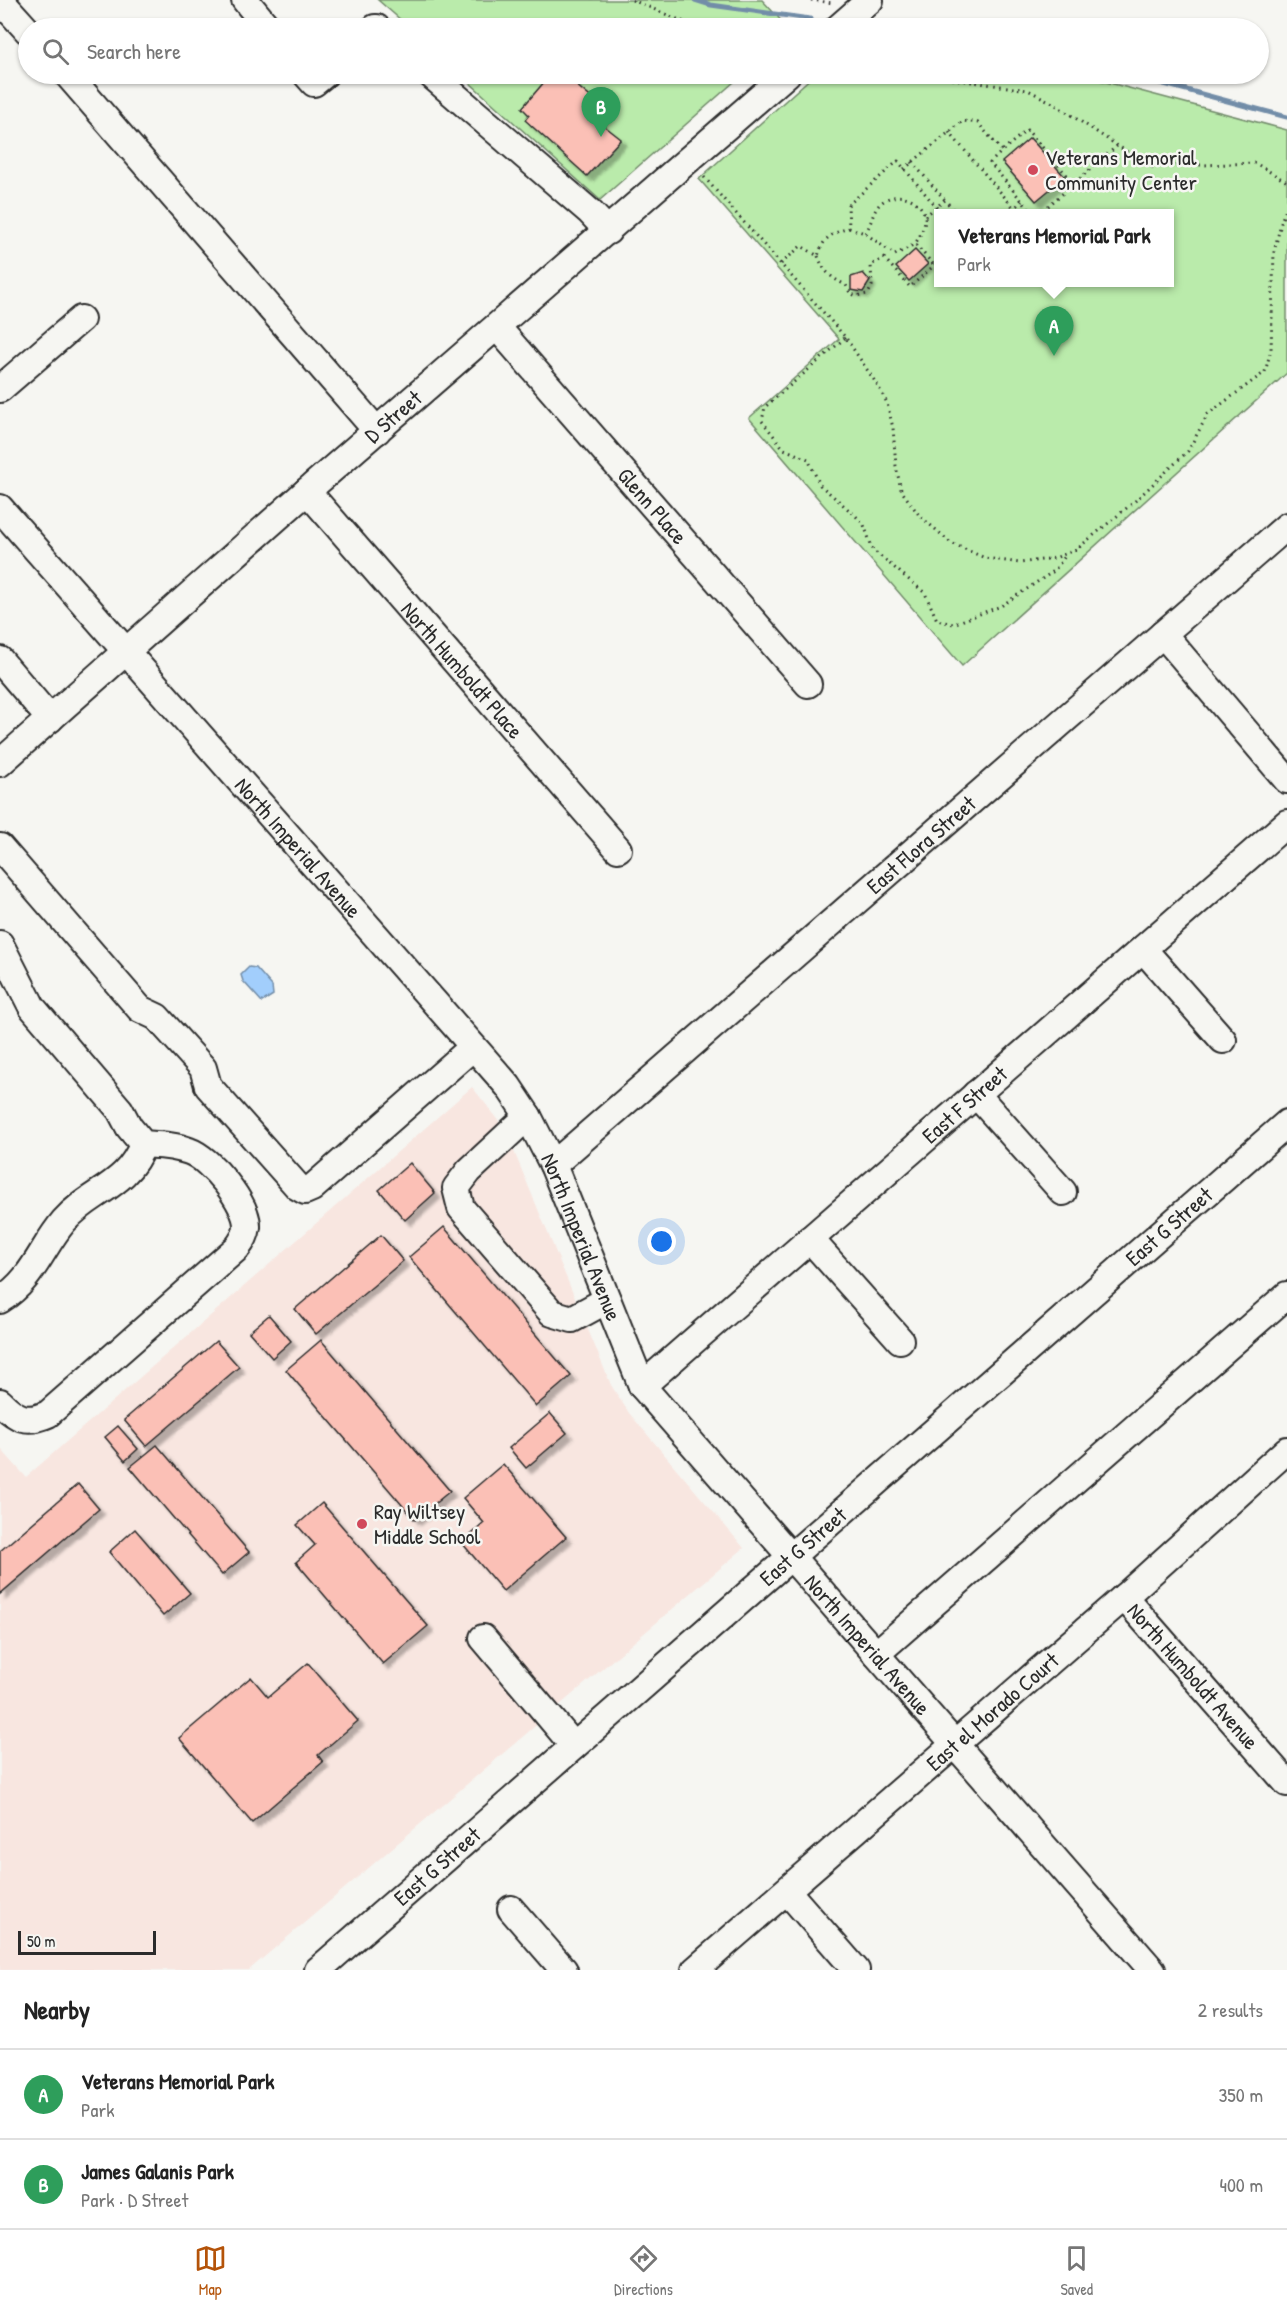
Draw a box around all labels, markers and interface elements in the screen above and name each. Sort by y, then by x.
search box [18,18,1269,84]
icon: search [39,35,72,68]
text: Search here [87,36,181,66]
pin: B [582,88,620,137]
place label: Veterans Memorial Community Center [1045,142,1198,197]
marker: Veterans Memorial Community Center [1026,163,1040,177]
popup [934,209,1174,287]
text: Veterans Memorial Park [957,220,1151,250]
text: Park [957,250,991,277]
pin: A [1034,306,1074,356]
street label: D Street [358,383,428,450]
street label: Glenn Place [611,461,695,551]
street label: North Humboldt Place [395,595,530,745]
street label: North Imperial Avenue [228,771,369,924]
street label: East Flora Street [860,788,982,901]
street label: East F Street [915,1059,1014,1150]
street label: North Imperial Avenue [534,1148,629,1325]
street label: East G Street [1119,1180,1219,1273]
your location [647,1227,676,1256]
place label: Ray Wiltsey Middle School [374,1496,480,1551]
street label: East G Street [753,1500,853,1592]
marker: Ray Wiltsey Middle School [355,1517,369,1531]
street label: North Imperial Avenue [798,1568,938,1722]
street label: North Humboldt Avenue [1121,1596,1266,1756]
street label: East el Morado Court [920,1645,1065,1777]
street label: East G Street [387,1819,487,1912]
scale bar [18,1928,156,1956]
text: 50 m [27,1930,56,1952]
text: Nearby [24,1992,90,2027]
text: 2 results [1198,1996,1263,2023]
text: Veterans Memorial Park [81,2066,274,2096]
text: A [39,2081,48,2108]
text: 350 m [1218,2081,1263,2108]
text: Park [81,2096,114,2123]
text: James Galanis Park [81,2156,234,2186]
text: B [38,2171,49,2198]
text: 400 m [1219,2171,1263,2198]
text: Park · D Street [81,2186,188,2213]
tab: Map [194,2242,227,2300]
tab: Directions [614,2242,673,2300]
tab: Saved [1060,2242,1093,2300]

